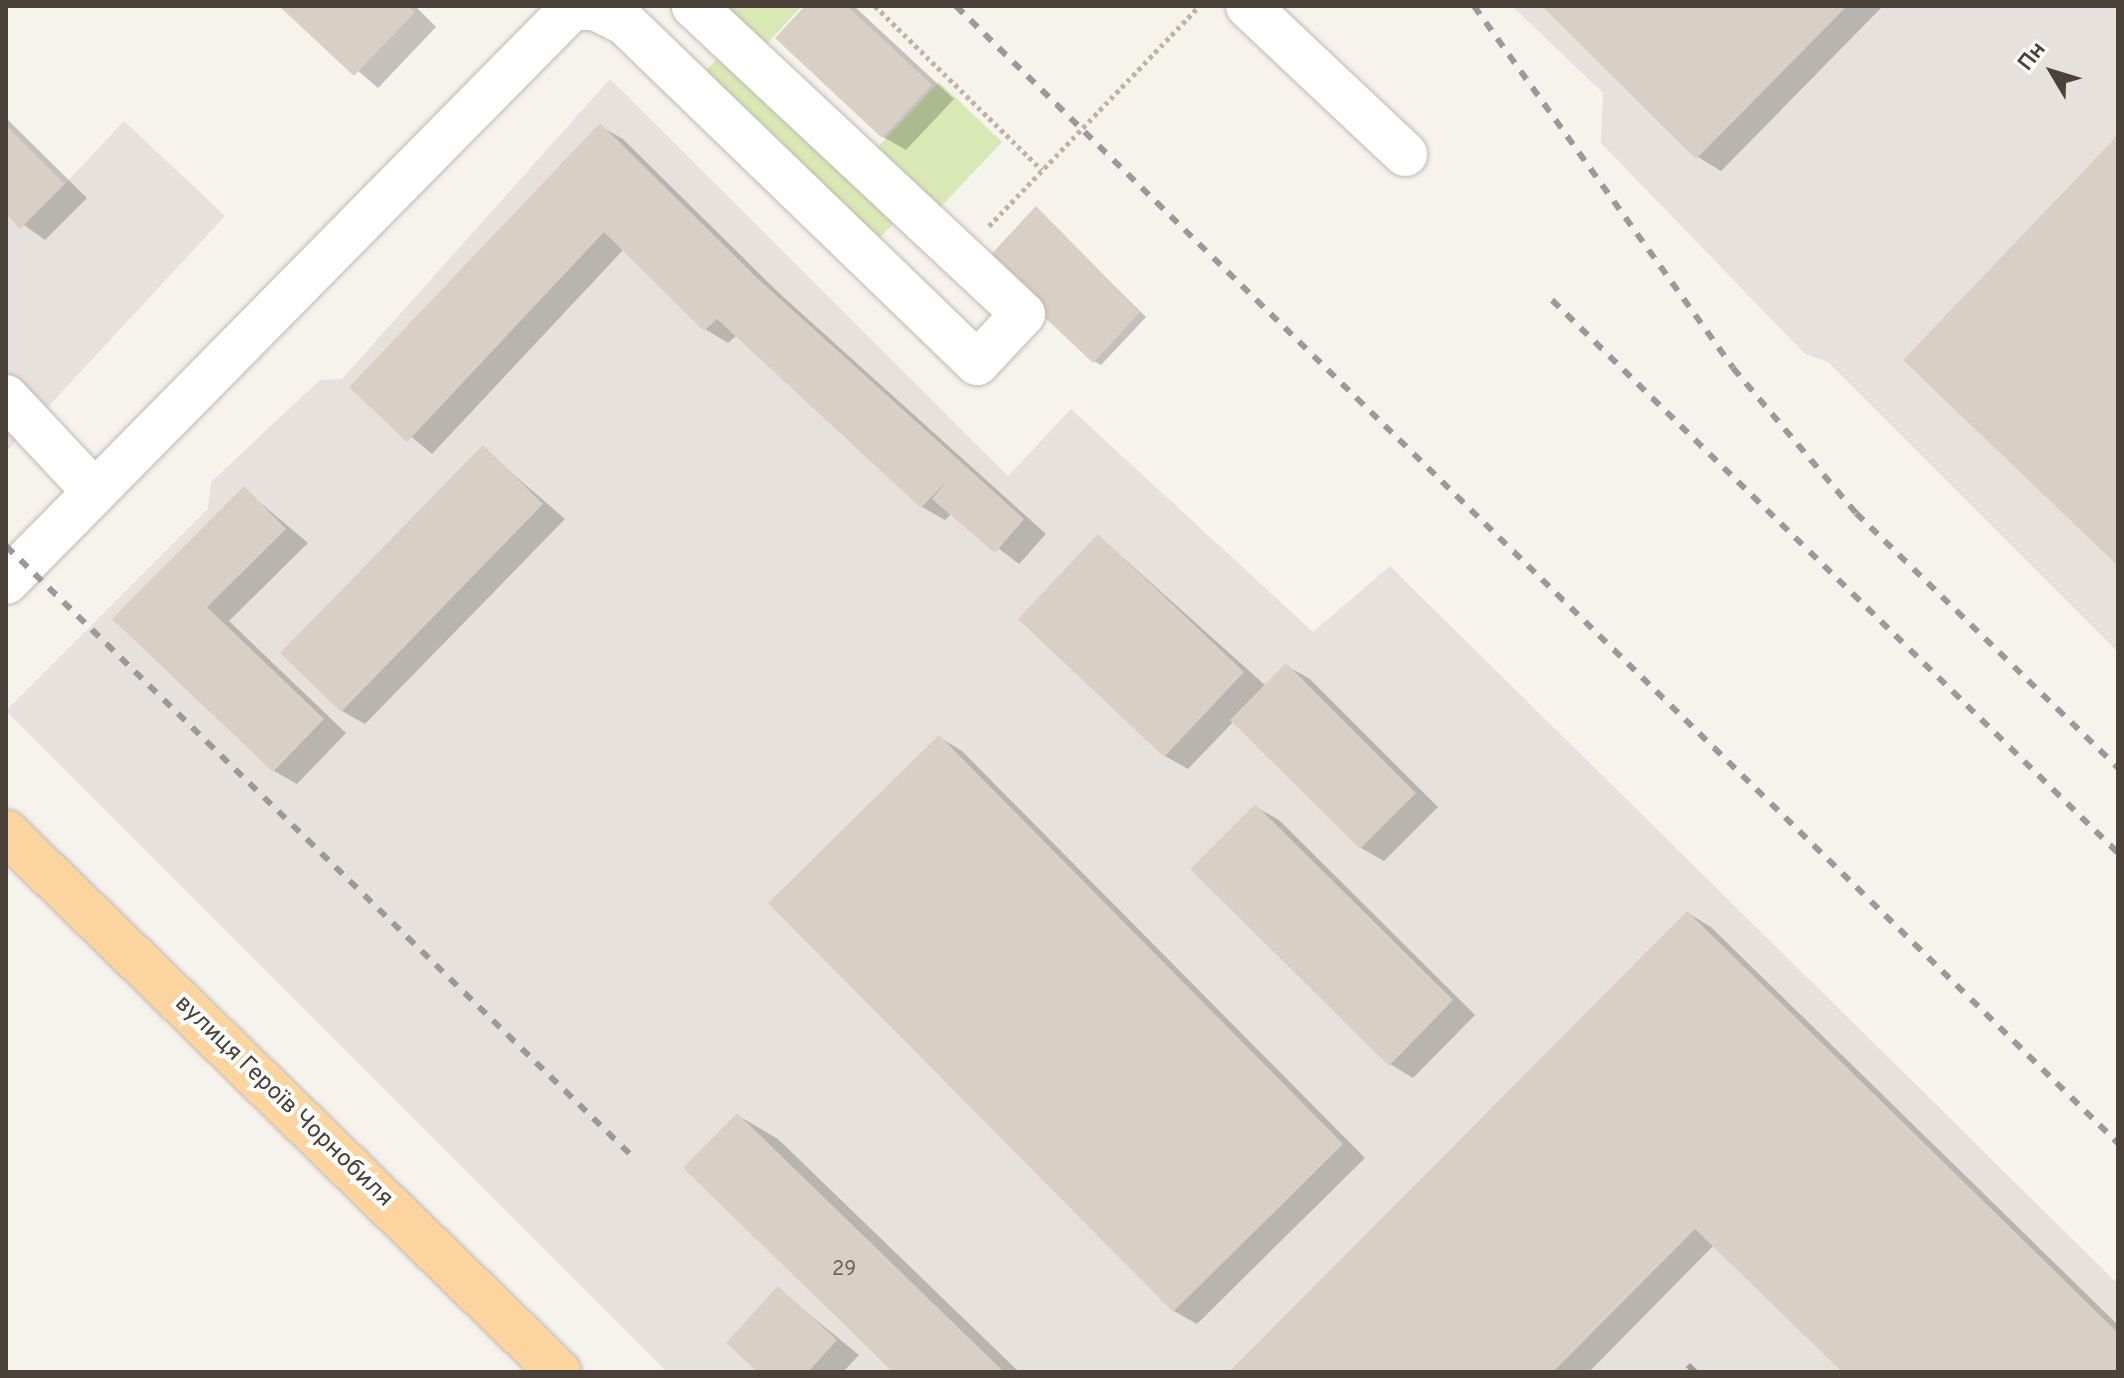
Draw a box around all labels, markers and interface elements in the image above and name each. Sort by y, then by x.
north arrow [2012,32,2092,112]
text: Пн [2013,37,2052,77]
street label: вулиця Героїв Чорнобиля [168,990,398,1214]
house number: 29 [832,1258,856,1282]

